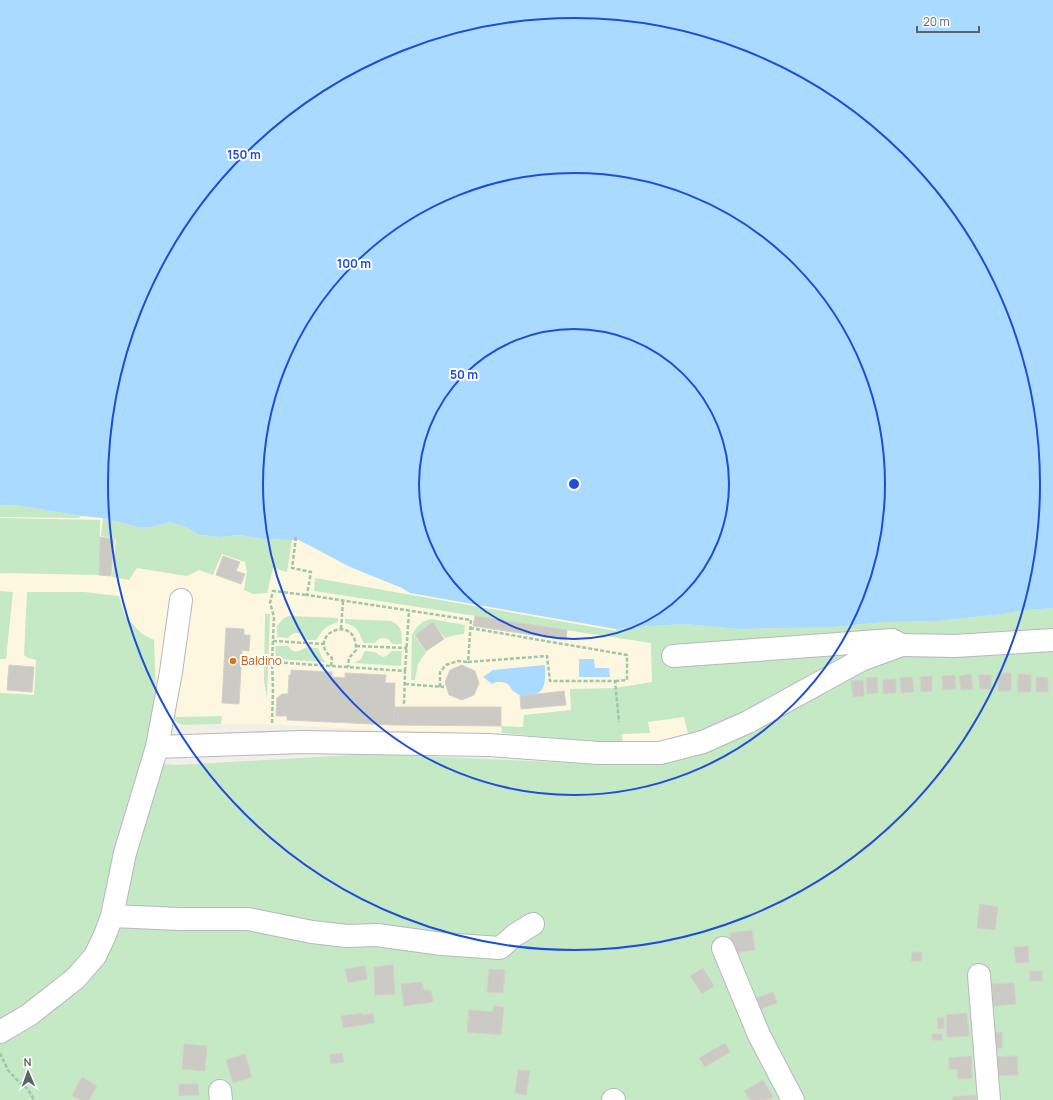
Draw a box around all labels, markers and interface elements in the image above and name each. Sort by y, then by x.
scale bar [917,8,979,34]
text: 20 m [923,13,950,30]
text: 150 m [227,146,261,163]
text: 100 m [337,255,371,272]
text: 50 m [450,366,478,383]
centre of rings [567,477,581,491]
place label: Baldino [241,652,282,669]
marker: Baldino [228,656,238,666]
north arrow [8,1052,48,1092]
text: N [23,1054,32,1069]

